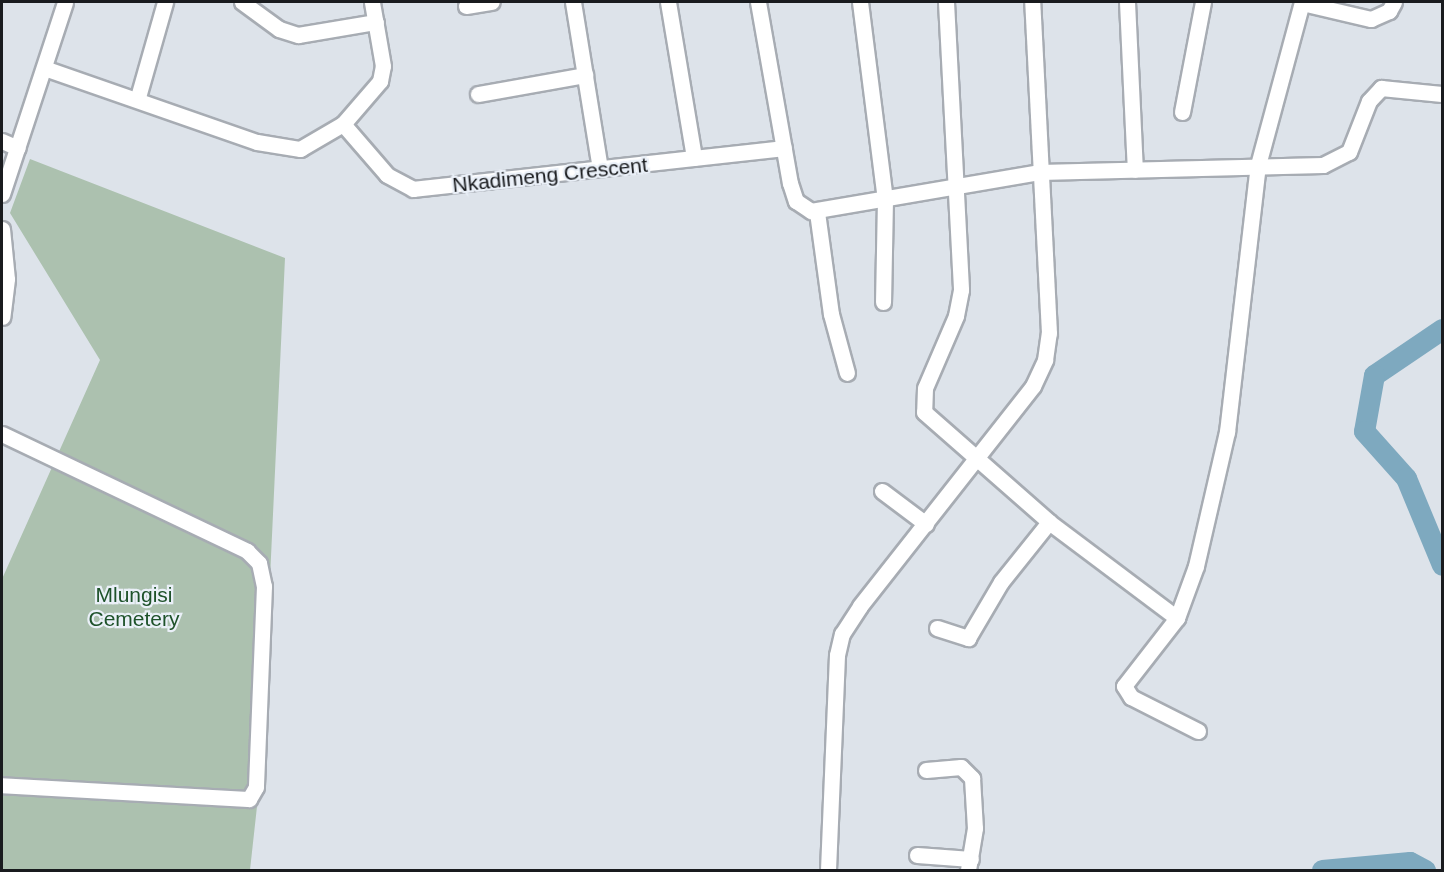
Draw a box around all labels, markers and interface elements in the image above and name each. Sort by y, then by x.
street label: Nkadimeng Crescent [451,152,649,198]
park label: Mlungisi Cemetery [88,582,180,632]

